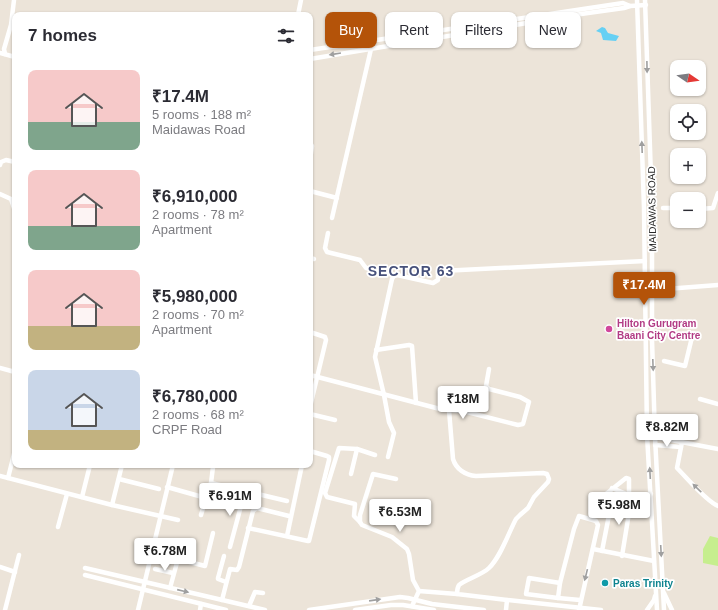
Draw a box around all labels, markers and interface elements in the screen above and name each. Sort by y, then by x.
chip: Buy [325,12,377,48]
chip: Rent [385,12,443,48]
chip: Filters [451,12,517,48]
chip: New [525,12,581,48]
icon: filters [275,25,297,47]
text: 7 homes [28,26,97,45]
one-way arrow [329,52,341,58]
north arrow [670,60,706,96]
map controls [670,60,706,228]
one-way arrow [644,61,650,74]
icon: home [60,86,108,134]
text: ₹17.4M [152,87,209,106]
button: locate [670,104,706,140]
text: 5 rooms · 188 m² [152,107,251,122]
text: Maidawas Road [152,122,245,137]
one-way arrow [639,140,645,153]
button: + [670,148,706,184]
street label: MAIDAWAS ROAD [646,166,658,252]
icon: home [60,186,108,234]
text: ₹6,910,000 [152,187,237,206]
button: − [670,192,706,228]
text: 2 rooms · 78 m² [152,207,244,222]
text: Apartment [152,222,212,237]
district label: SECTOR 63 [368,263,454,279]
pin: ₹17.4M [611,272,677,306]
text: ₹17.4M [622,277,666,292]
icon: home [60,286,108,334]
text: ₹5,980,000 [152,287,237,306]
text: 2 rooms · 70 m² [152,307,244,322]
place label: Hilton Gurugram Baani City Centre [617,318,701,341]
text: Apartment [152,322,212,337]
marker: Hilton Gurugram Baani City Centre [604,324,614,334]
one-way arrow [650,359,657,371]
icon: home [60,386,108,434]
pin: ₹18M [439,386,487,420]
text: ₹6,780,000 [152,387,237,406]
text: ₹18M [447,391,479,406]
text: 2 rooms · 68 m² [152,407,244,422]
pin: ₹8.82M [634,414,700,448]
text: ₹8.82M [645,419,689,434]
text: CRPF Road [152,422,222,437]
one-way arrow [646,467,653,479]
pin: ₹6.91M [197,483,263,517]
one-way arrow [692,483,702,493]
text: ₹6.91M [208,488,252,503]
pin: ₹5.98M [586,492,652,526]
text: ₹5.98M [597,497,641,512]
pin: ₹6.53M [367,499,433,533]
text: ₹6.53M [378,504,422,519]
pin: ₹6.78M [132,538,198,572]
text: ₹6.78M [143,543,187,558]
one-way arrow [657,545,664,557]
one-way arrow [583,569,589,581]
marker: Paras Trinity [600,578,610,588]
place label: Paras Trinity [613,578,673,589]
one-way arrow [177,588,189,594]
one-way arrow [369,597,381,603]

